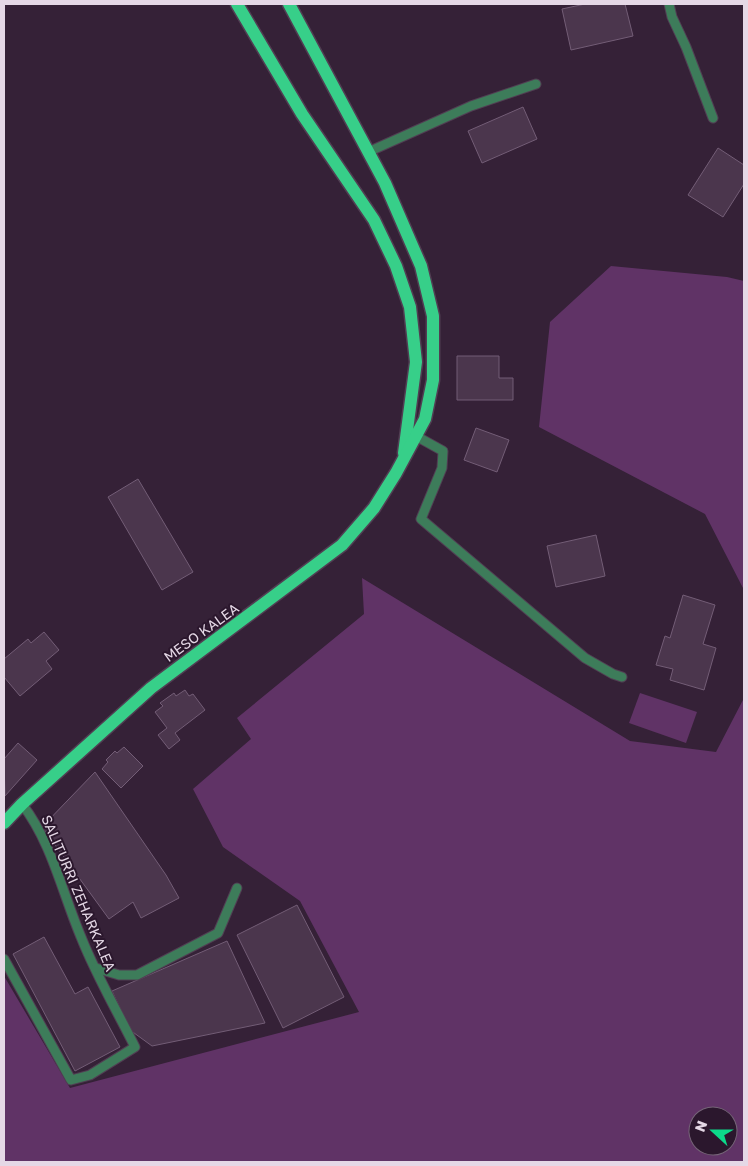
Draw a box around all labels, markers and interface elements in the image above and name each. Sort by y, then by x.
street label: MESO KALEA [160,599,242,665]
street label: SALITURRI ZEHARKALEA [38,812,120,974]
north arrow [688,1106,738,1156]
text: N [691,1118,710,1134]

